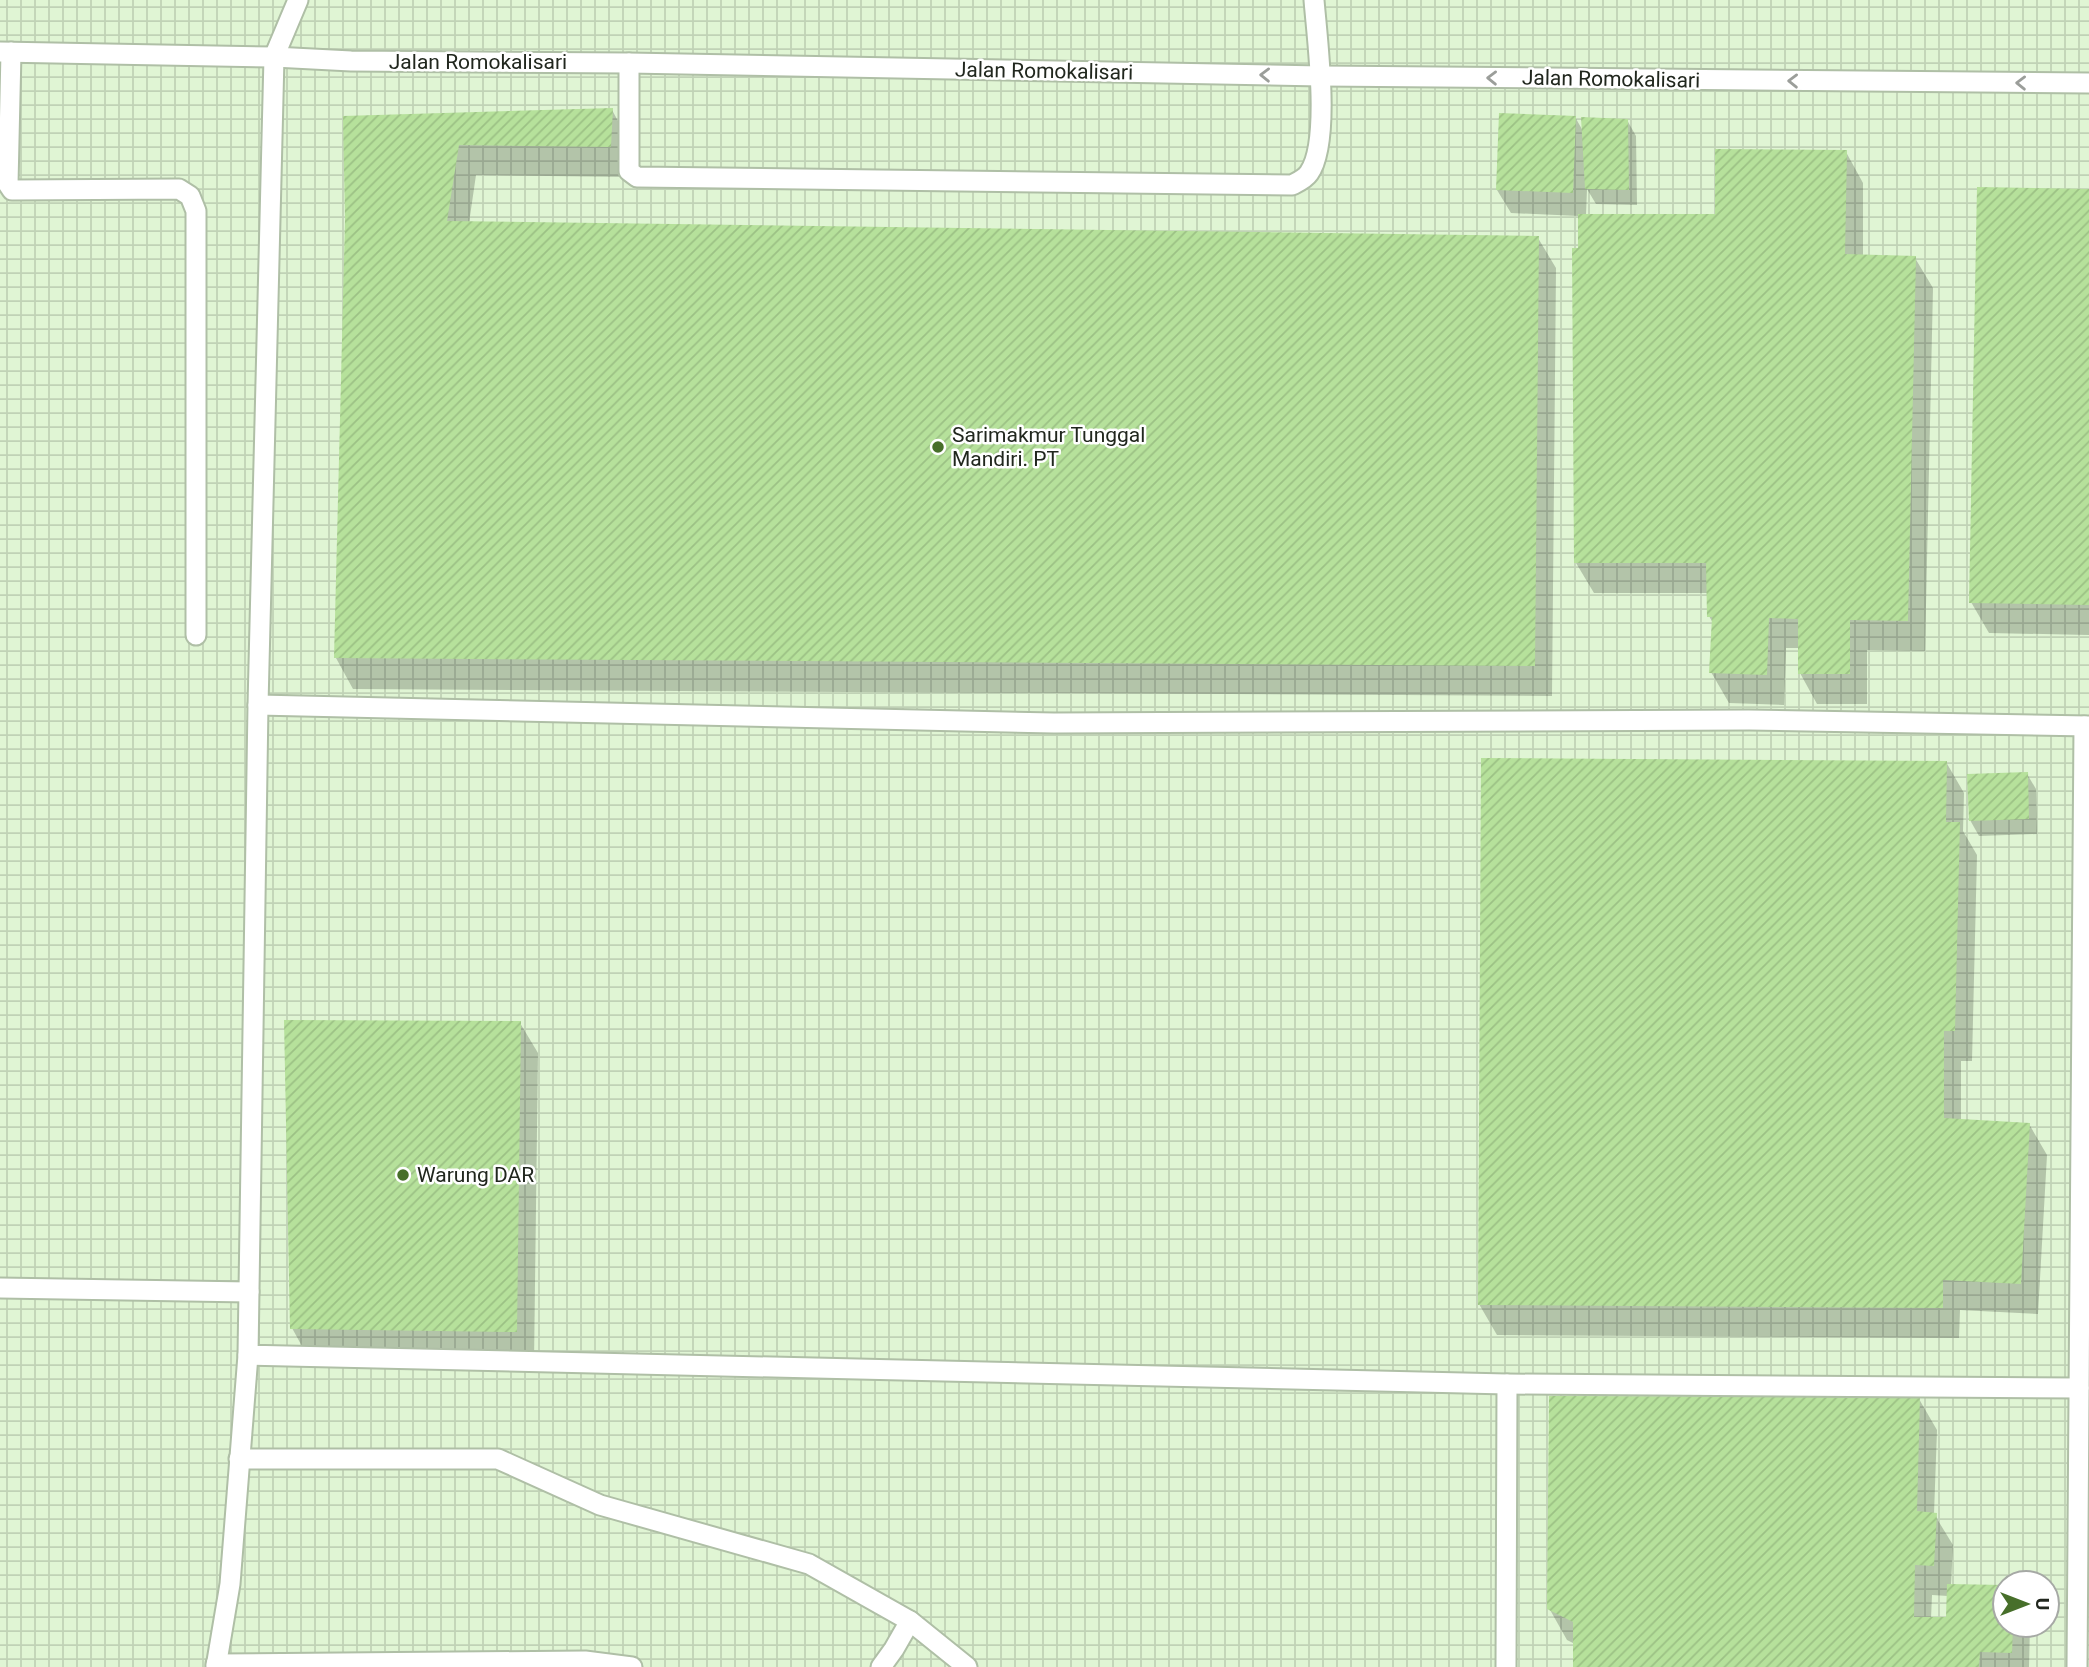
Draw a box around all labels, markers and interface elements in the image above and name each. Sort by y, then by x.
street label: Jalan Romokalisari [389,50,567,74]
street label: Jalan Romokalisari [955,57,1133,85]
street label: Jalan Romokalisari [1522,65,1700,93]
one-way arrow [1259,68,1270,83]
one-way arrow [1487,70,1497,86]
one-way arrow [1788,73,1798,89]
one-way arrow [2015,75,2026,91]
place label: Sarimakmur Tunggal Mandiri. PT [952,423,1145,471]
marker: Sarimakmur Tunggal Mandiri. PT [930,439,946,455]
place label: Warung DAR [417,1163,534,1187]
marker: Warung DAR [395,1167,411,1183]
north arrow [1991,1569,2061,1639]
text: U [2031,1598,2054,1610]

